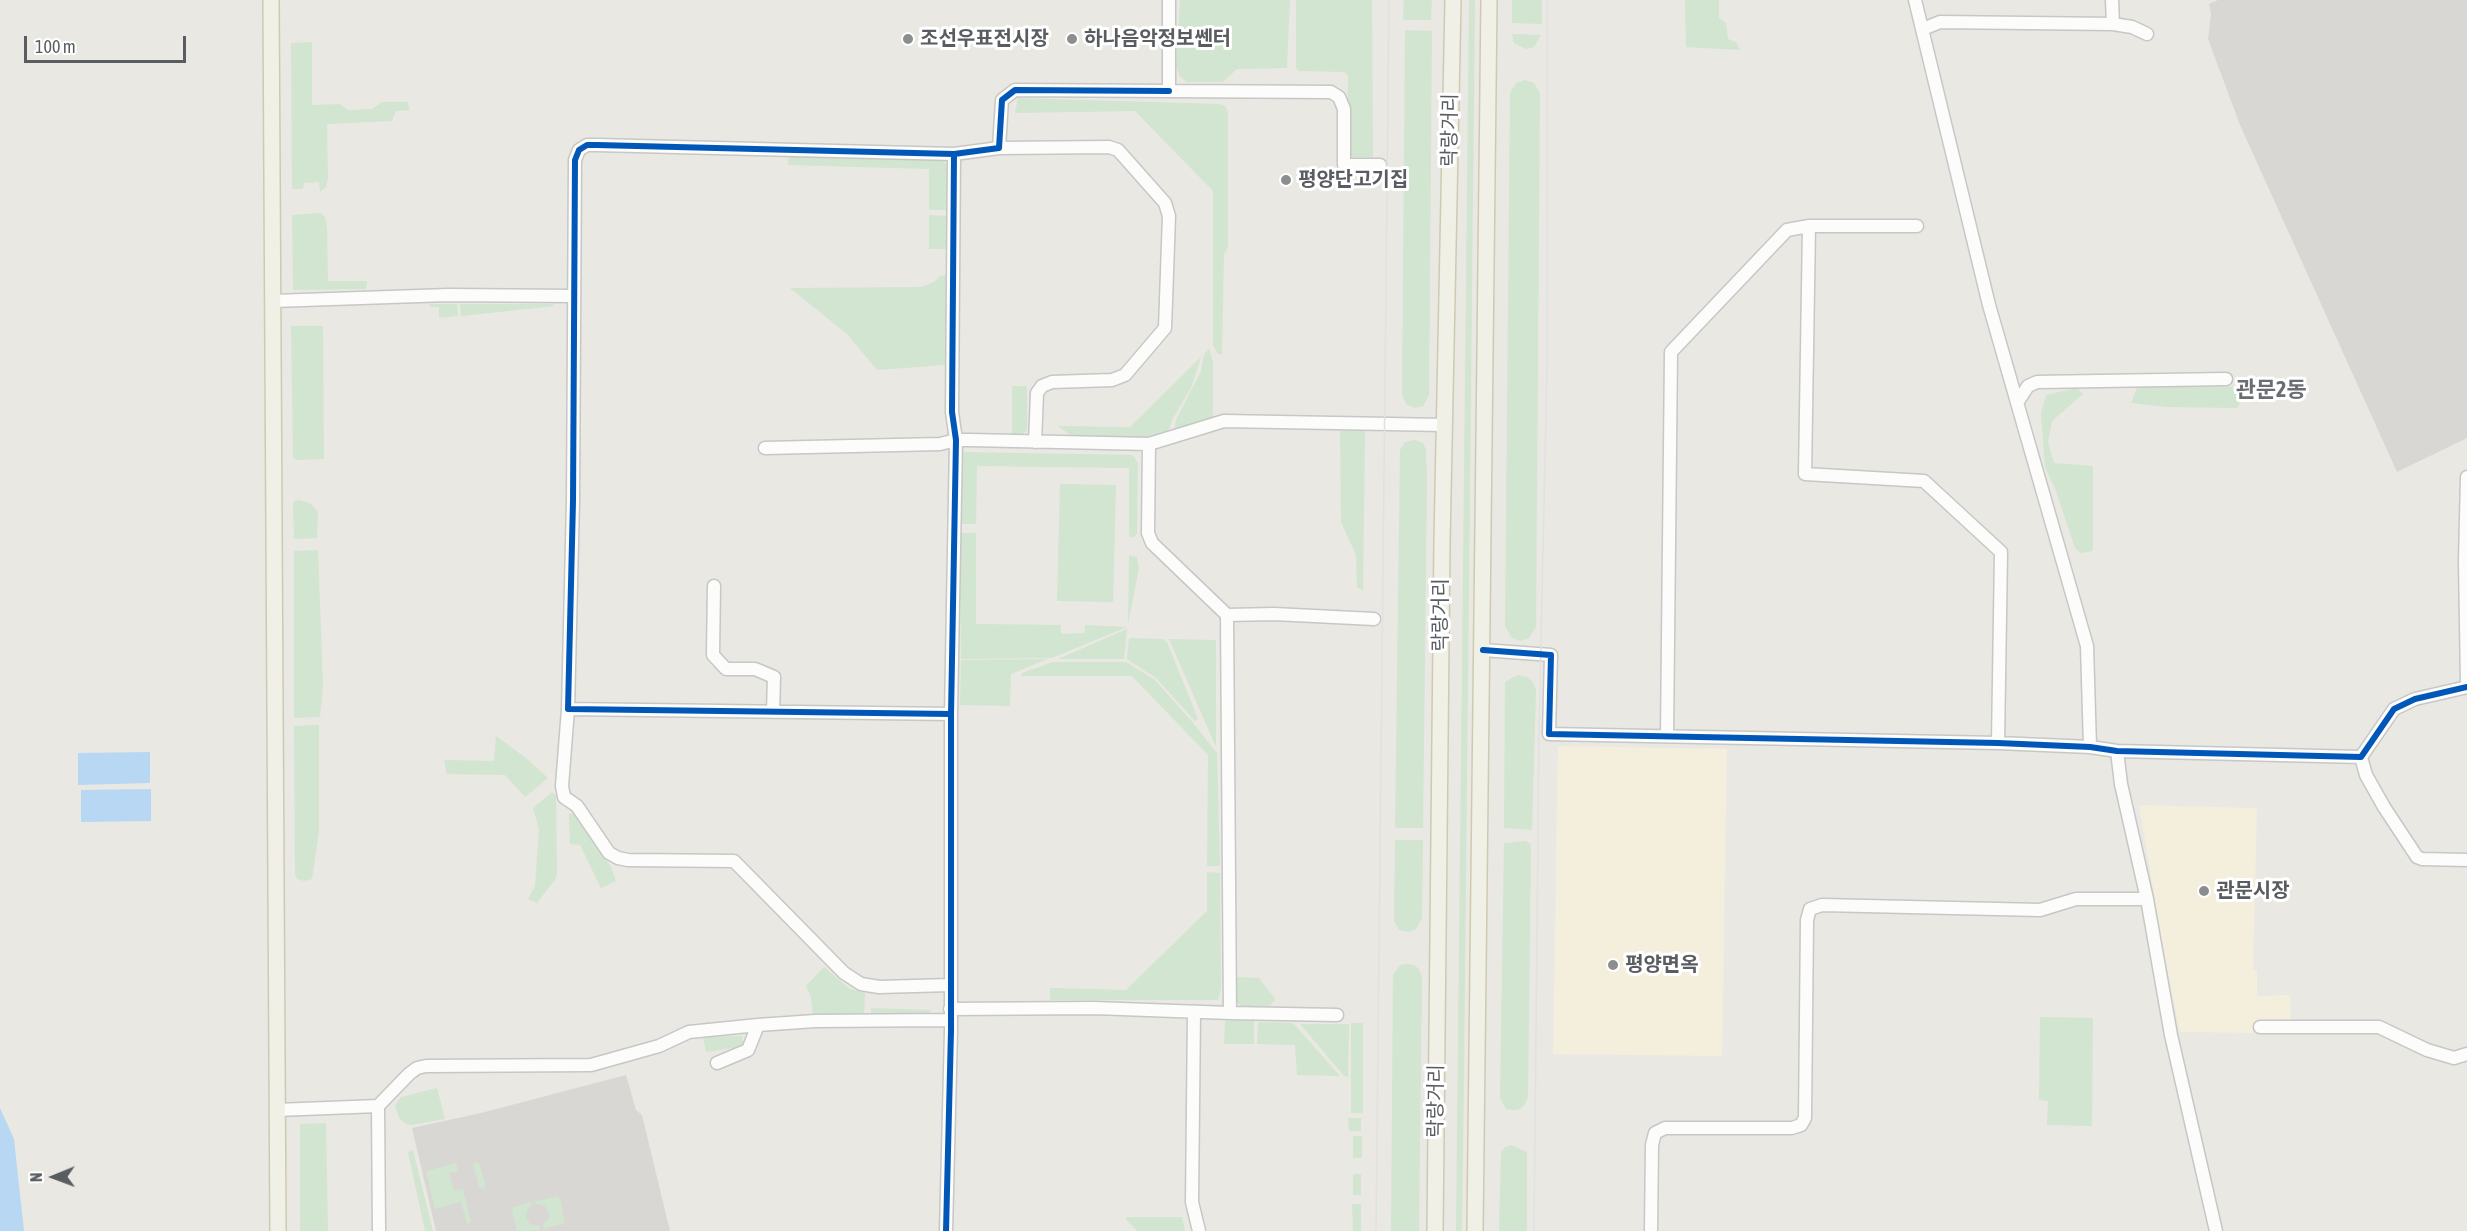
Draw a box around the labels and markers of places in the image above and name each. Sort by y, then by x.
place label: 조선우표전시장 [920,27,1049,51]
place label: 하나음악정보쎈터 [1084,27,1231,51]
marker: 조선우표전시장 [901,32,915,46]
marker: 하나음악정보쎈터 [1065,32,1079,46]
place label: 평양단고기집 [1298,168,1408,192]
marker: 평양단고기집 [1279,173,1293,187]
place label: 관문시장 [2216,879,2290,903]
marker: 관문시장 [2197,884,2211,898]
place label: 평양면옥 [1625,953,1699,977]
marker: 평양면옥 [1606,958,1620,972]

